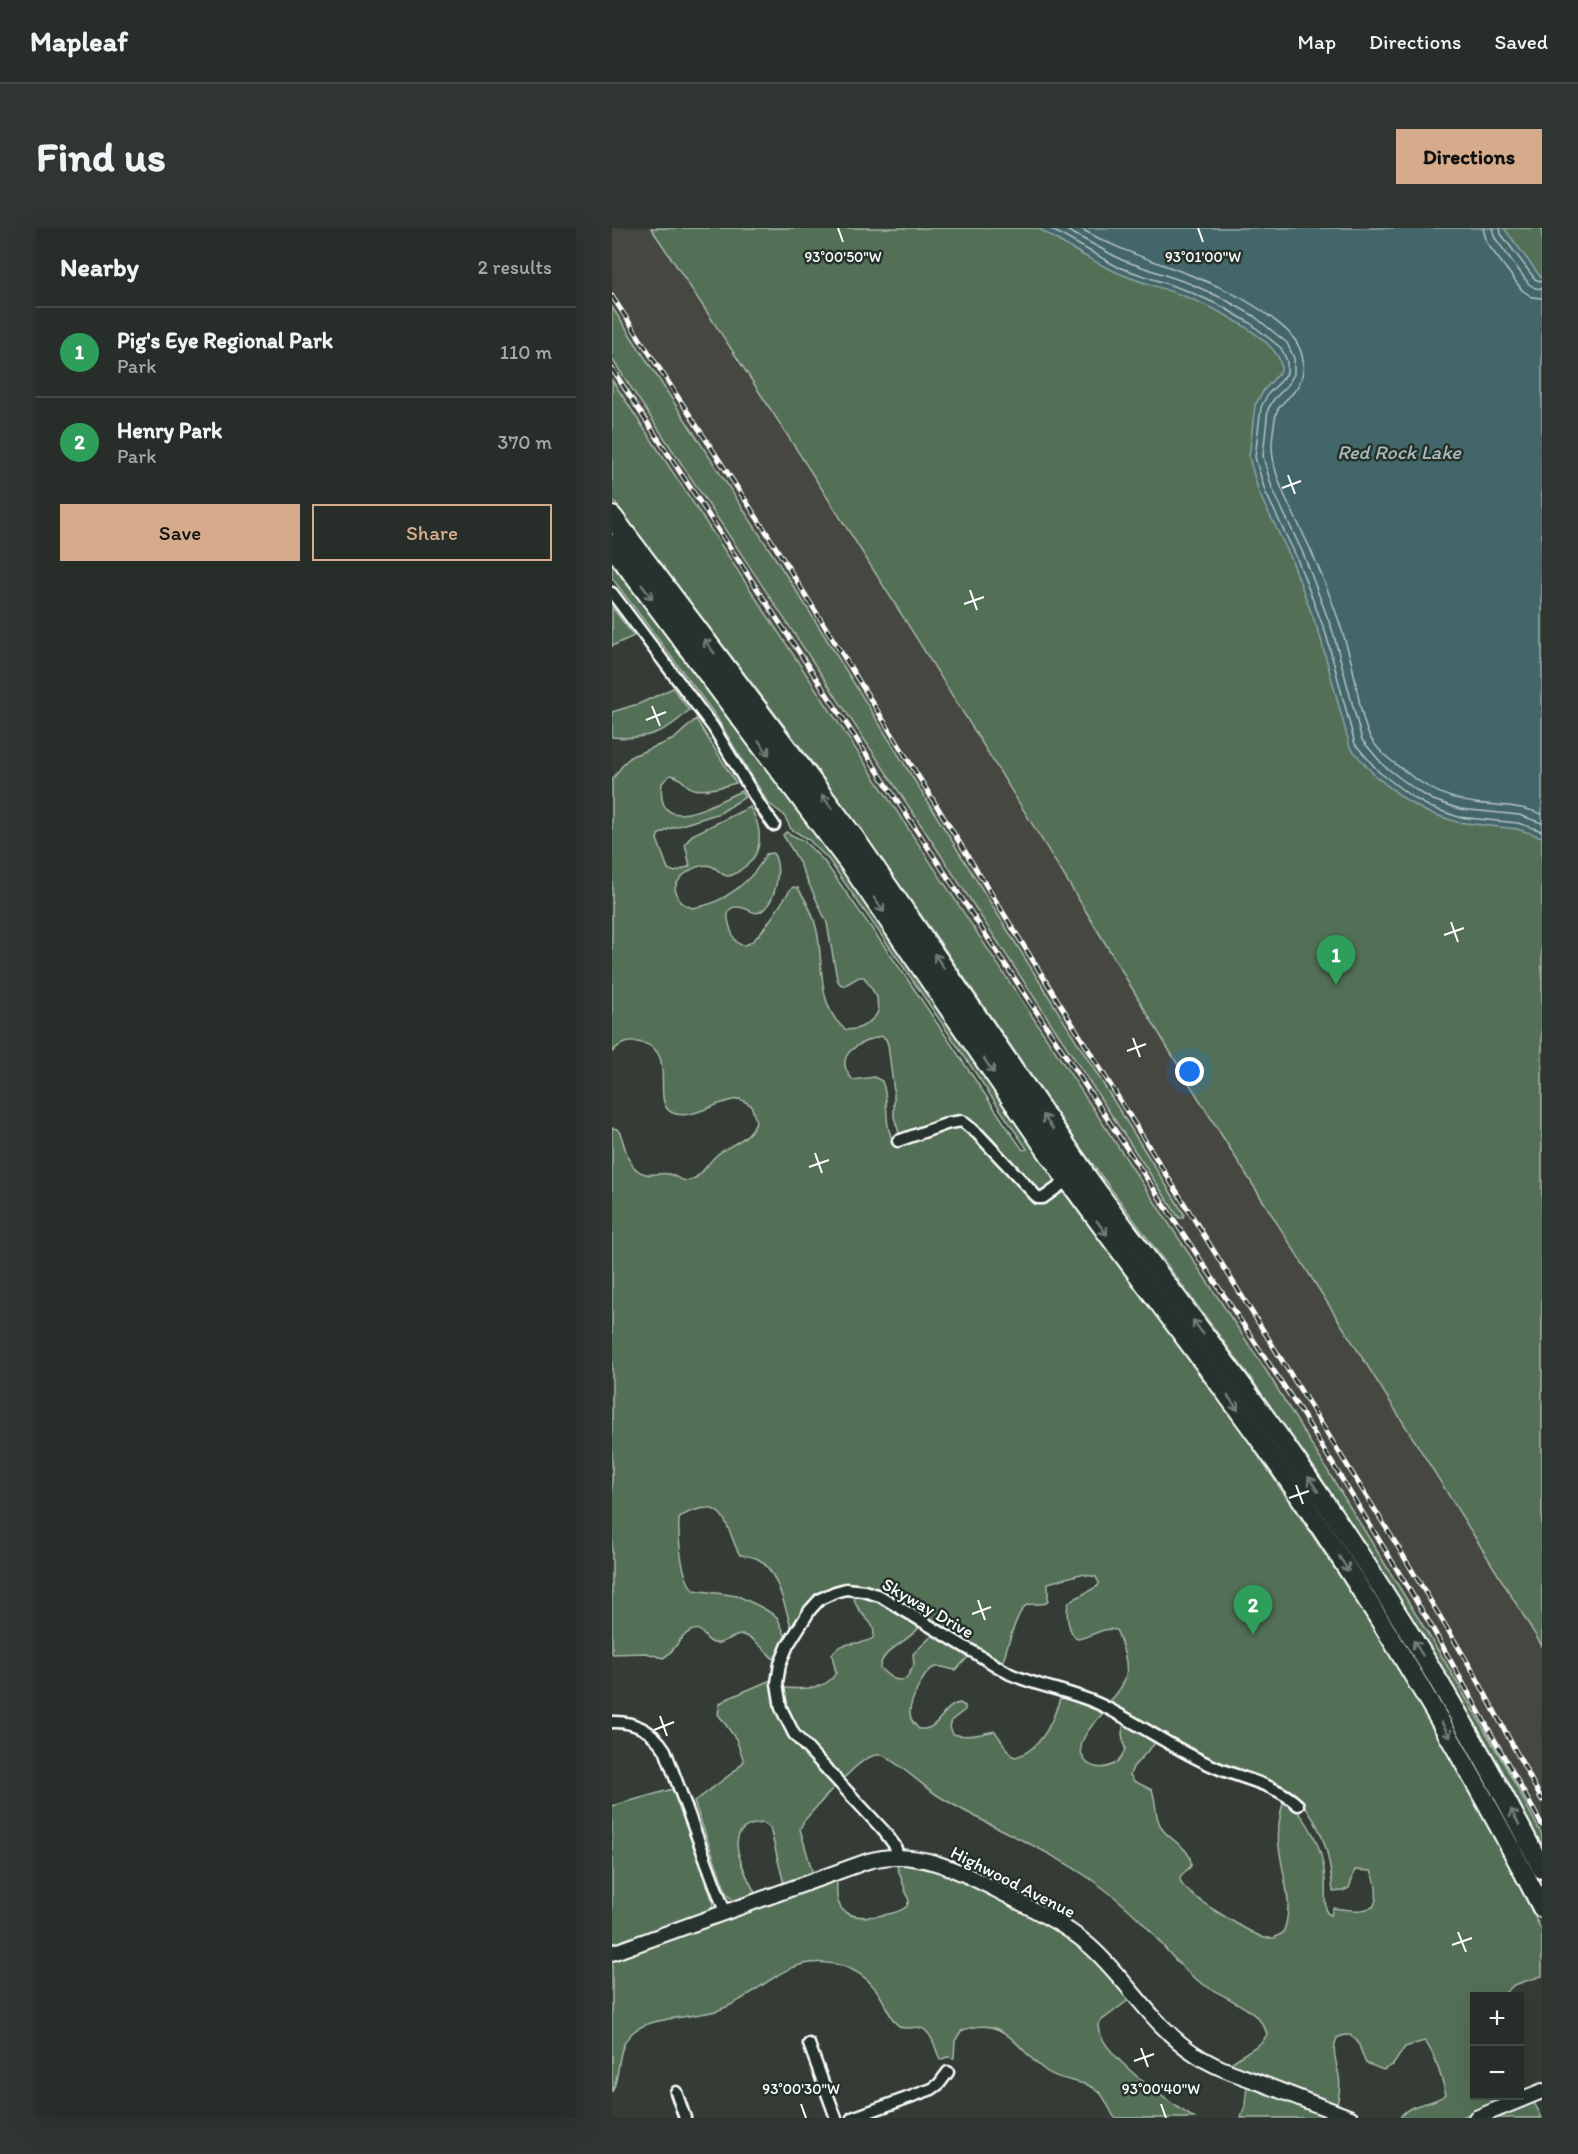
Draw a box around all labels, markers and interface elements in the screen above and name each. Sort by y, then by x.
text: Mapleaf [30,24,128,58]
text: Map [1298,29,1336,54]
text: Directions [1369,29,1461,54]
text: Saved [1494,29,1548,54]
button: Directions [1396,129,1542,184]
text: Find us [36,131,166,182]
text: 93°00'50"W [804,248,882,266]
text: 93°01'00"W [1165,248,1241,266]
text: Nearby [60,251,139,283]
text: 2 results [478,255,552,279]
text: Pig's Eye Regional Park [117,327,333,354]
text: 1 [75,340,84,364]
text: 110 m [500,340,552,364]
text: Park [117,354,156,378]
text: Henry Park [117,417,222,444]
text: 2 [74,430,85,454]
text: 370 m [498,430,552,454]
water label: Red Rock Lake [1337,440,1462,464]
text: Park [117,444,156,468]
button: Save [60,504,300,561]
button: Share [312,504,552,561]
one-way arrow [641,583,653,599]
one-way arrow [703,638,716,654]
one-way arrow [758,739,771,755]
one-way arrow [820,794,833,810]
one-way arrow [873,896,885,913]
pin: 1 [1316,936,1356,985]
one-way arrow [933,953,945,970]
one-way arrow [983,1057,995,1074]
your location [1175,1057,1204,1086]
one-way arrow [1042,1114,1055,1131]
one-way arrow [1096,1219,1109,1235]
one-way arrow [1191,1319,1204,1335]
one-way arrow [1227,1395,1240,1411]
one-way arrow [1306,1476,1318,1493]
one-way arrow [1338,1555,1350,1571]
street label: Skyway Drive [878,1573,978,1643]
pin: 2 [1234,1586,1272,1635]
one-way arrow [1412,1640,1424,1657]
one-way arrow [1440,1721,1452,1738]
one-way arrow [1509,1809,1520,1827]
street label: Highwood Avenue [947,1841,1079,1923]
map controls [1470,1992,1524,2100]
button: + [1470,1992,1524,2046]
button: − [1470,2046,1524,2100]
text: 93°00'30"W [762,2080,840,2098]
text: 93°00'40"W [1122,2080,1200,2098]

